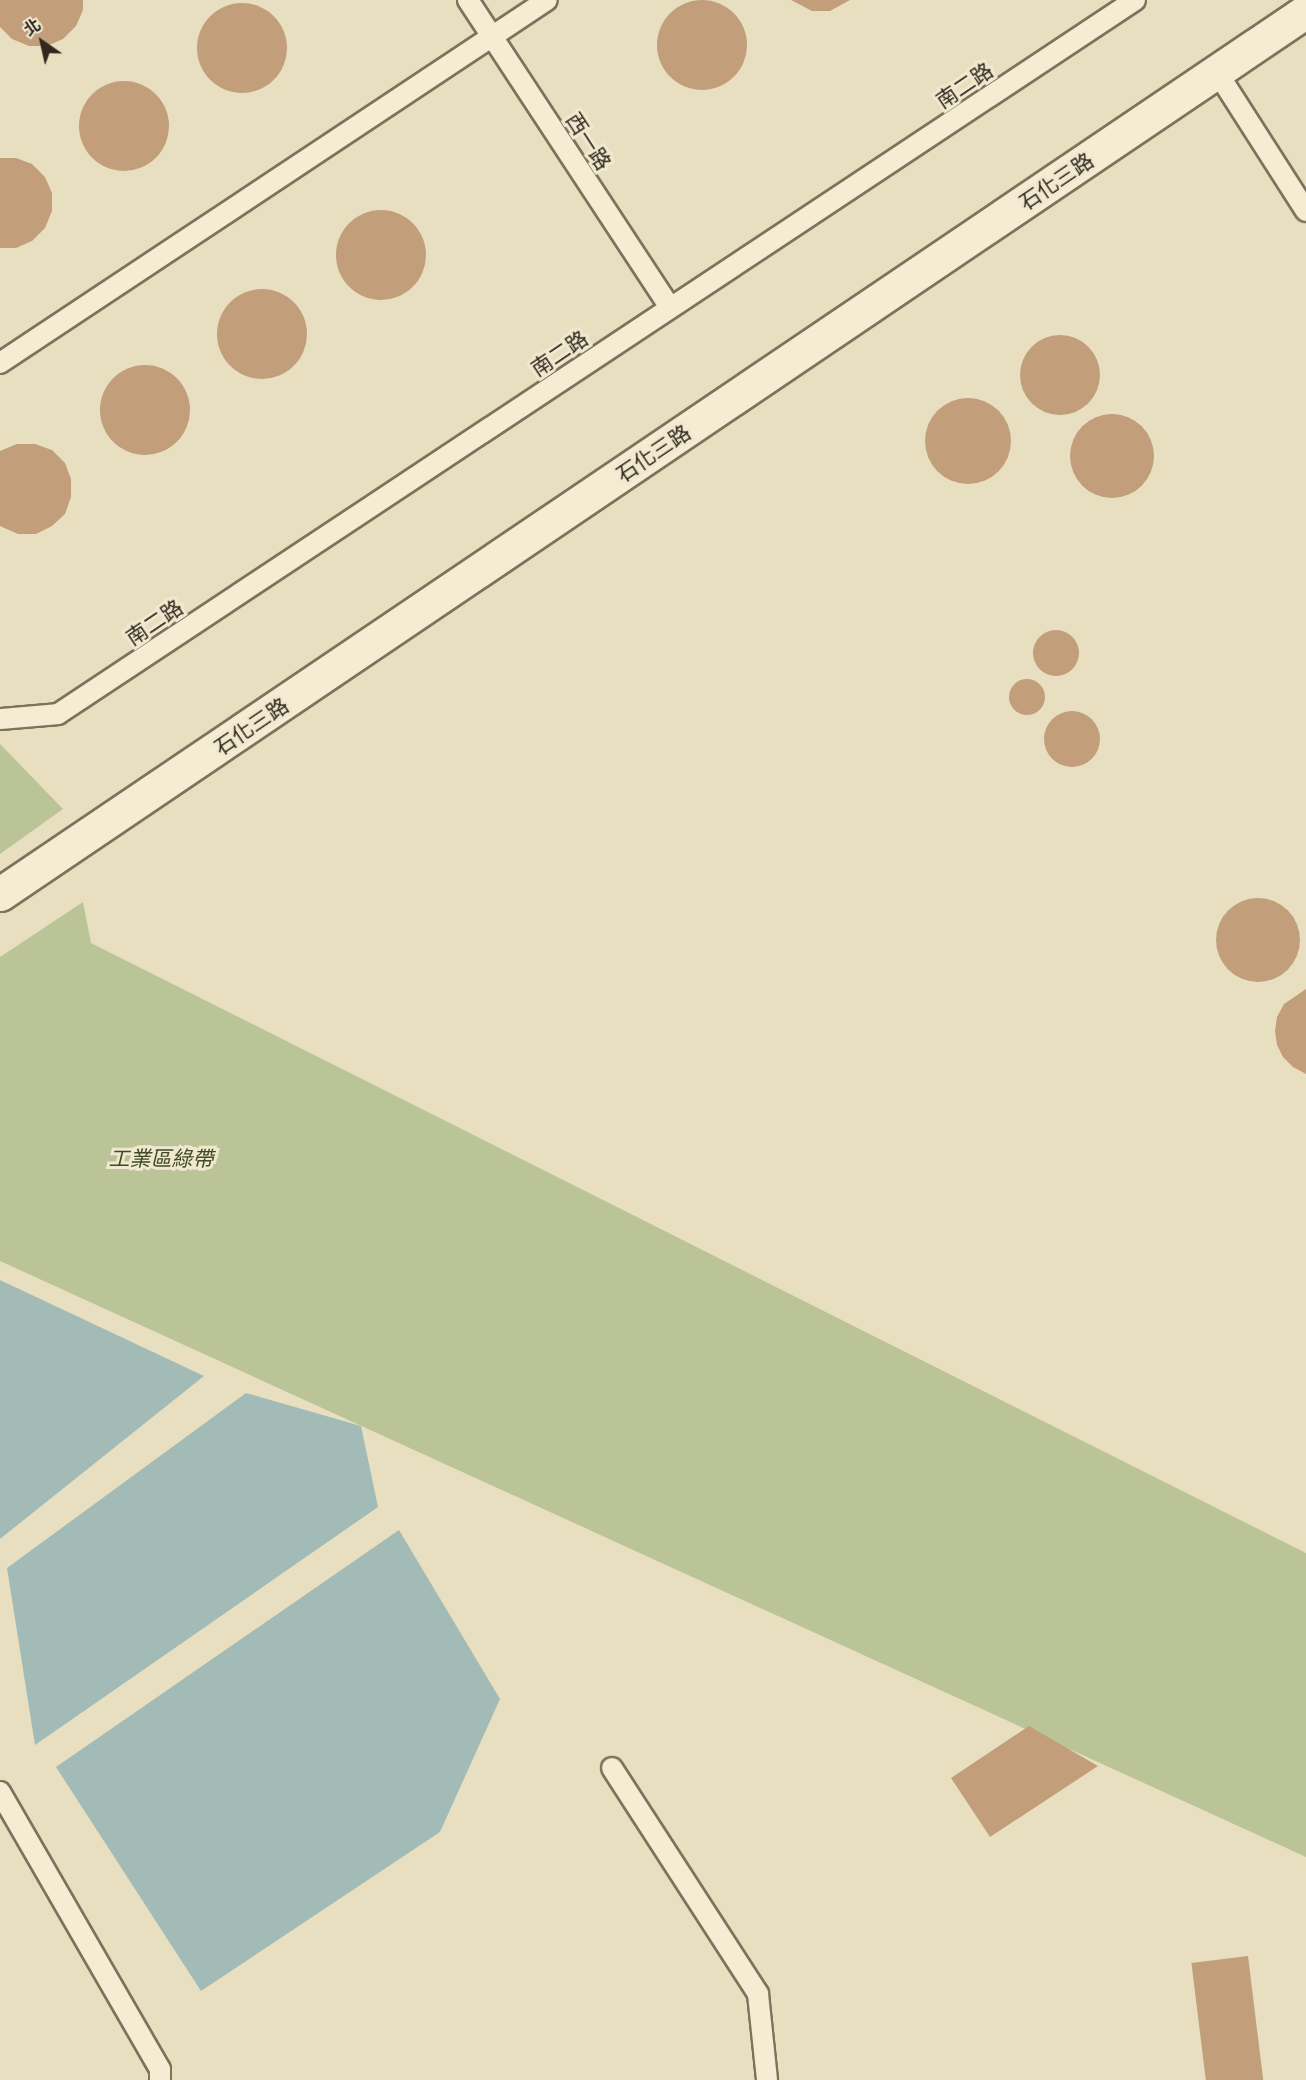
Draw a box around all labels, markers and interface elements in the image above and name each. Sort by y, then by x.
north arrow [12,12,72,72]
text: 北 [19,13,45,41]
street label: 南二路 [931,57,997,113]
street label: 西一路 [561,108,617,174]
street label: 石化三路 [1014,147,1098,215]
street label: 南二路 [526,325,592,381]
street label: 石化三路 [611,419,695,487]
street label: 南二路 [121,594,187,650]
street label: 石化三路 [209,692,293,760]
park label: 工業區綠帶 [109,1145,213,1171]

